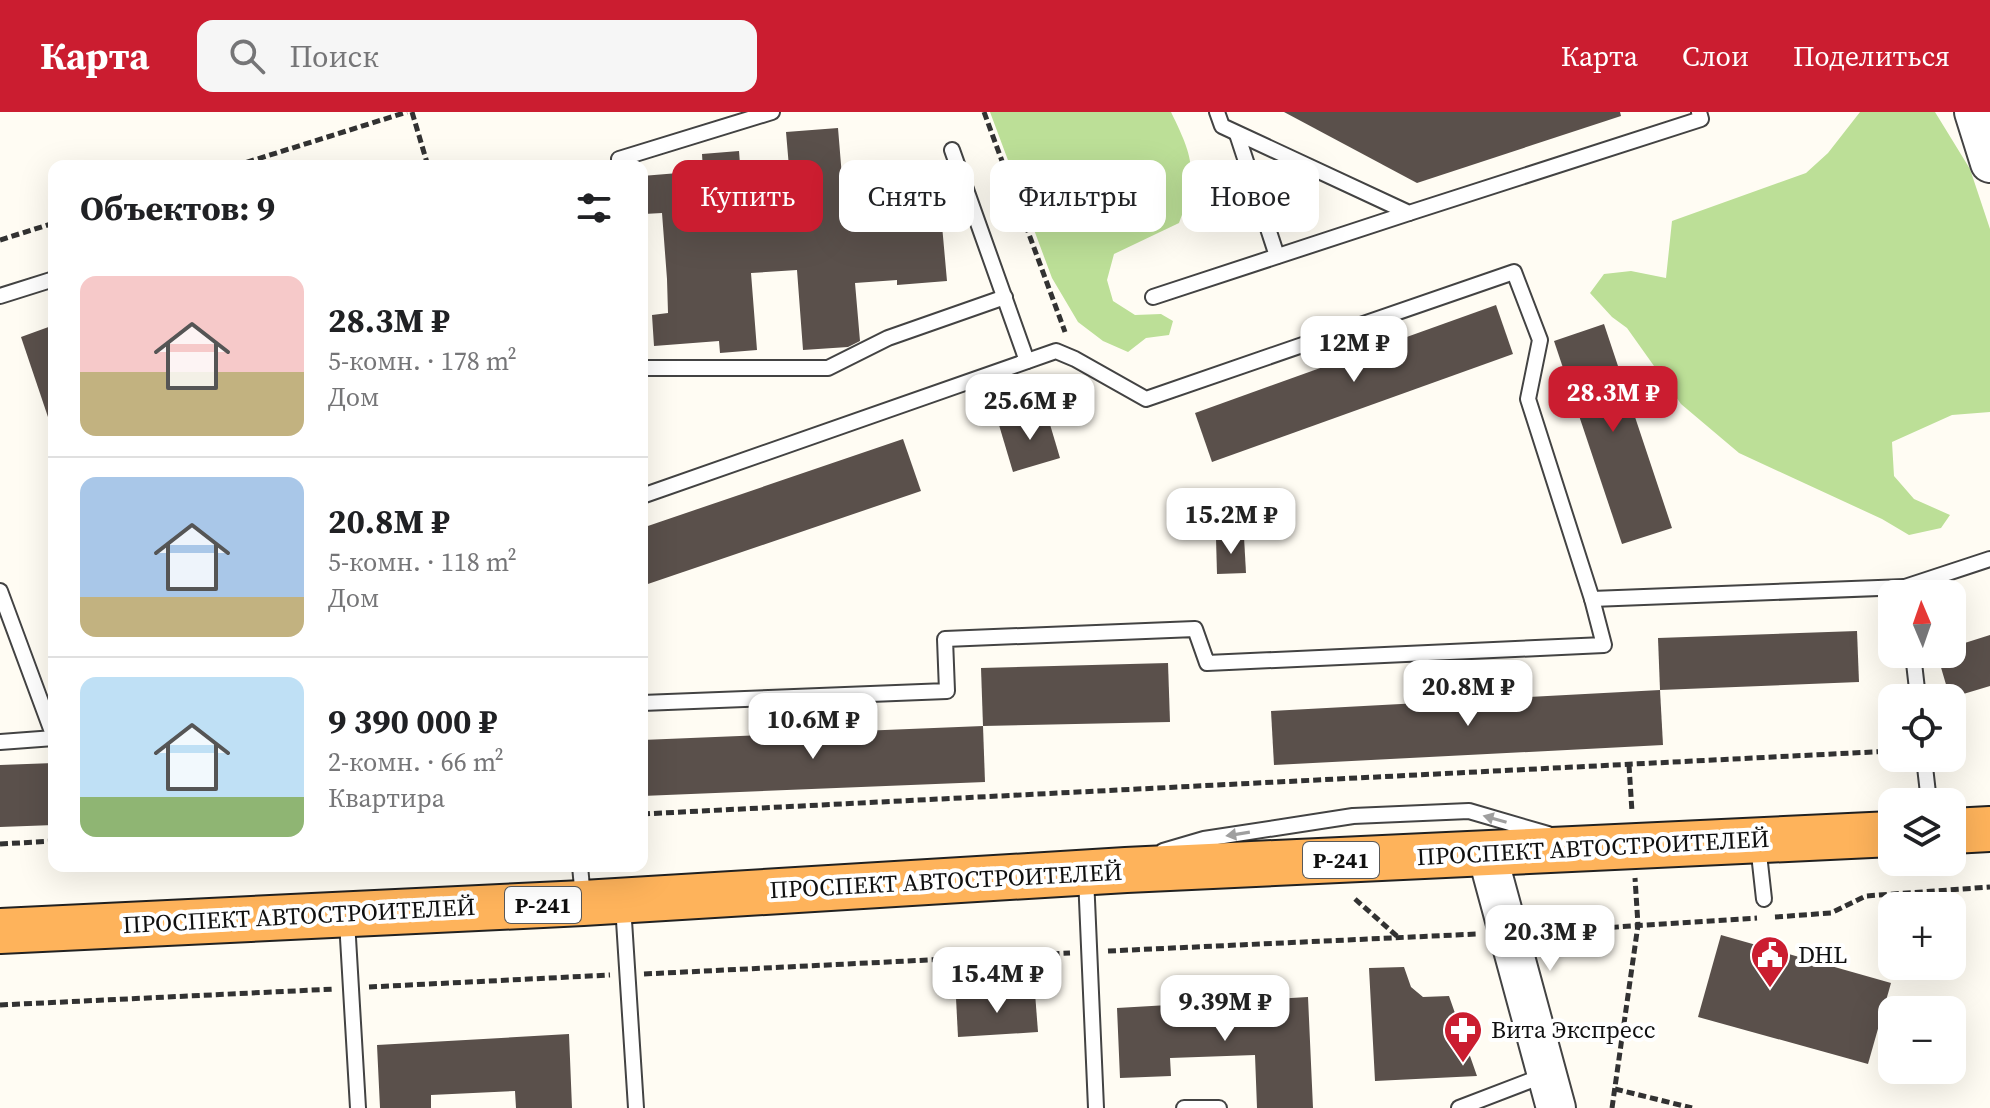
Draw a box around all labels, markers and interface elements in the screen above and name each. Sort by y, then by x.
search box [197,20,757,92]
text: Карта [40,30,149,82]
icon: search [225,34,269,78]
text: Поиск [289,36,379,77]
text: Карта [1561,37,1638,75]
text: Слои [1682,37,1749,75]
text: Поделиться [1793,37,1950,75]
chip: Купить [672,160,823,232]
chip: Снять [839,160,974,232]
chip: Фильтры [990,160,1166,232]
chip: Новое [1182,160,1319,232]
text: Объектов: 9 [80,185,275,231]
icon: filters [572,186,616,230]
text: 28.3M ₽ [328,297,450,343]
icon: home [144,308,240,404]
pin: 12M ₽ [1298,316,1410,384]
text: 12M ₽ [1318,324,1390,360]
text: 5-комн. · 178 m² [328,343,517,379]
pin: 28.3M ₽ [1539,366,1687,434]
pin: 25.6M ₽ [956,374,1104,442]
text: 28.3M ₽ [1566,374,1660,410]
text: Дом [328,379,379,415]
text: 25.6M ₽ [983,382,1077,418]
pin: 15.2M ₽ [1157,488,1305,556]
text: 15.2M ₽ [1184,496,1278,532]
text: 20.8M ₽ [328,498,450,544]
icon: home [144,509,240,605]
text: 5-комн. · 118 m² [328,544,517,580]
text: Дом [328,580,379,616]
north arrow [1878,580,1966,668]
map controls [1878,580,1966,1084]
pin: 20.8M ₽ [1394,660,1542,728]
text: 20.8M ₽ [1421,668,1515,704]
button: locate [1878,684,1966,772]
pin: 10.6M ₽ [739,693,887,761]
text: 9 390 000 ₽ [328,698,497,744]
text: 10.6M ₽ [766,701,860,737]
icon: home [144,709,240,805]
text: 2-комн. · 66 m² [328,744,504,780]
text: Квартира [328,780,445,816]
button: layers [1878,788,1966,876]
one-way arrow [1483,812,1507,825]
street label: ПРОСПЕКТ АВТОСТРОИТЕЛЕЙ [1416,822,1770,873]
one-way arrow [1225,828,1250,841]
road number: Р-241 [1303,842,1379,878]
street label: ПРОСПЕКТ АВТОСТРОИТЕЛЕЙ [769,855,1123,906]
road number: Р-241 [505,887,581,923]
street label: ПРОСПЕКТ АВТОСТРОИТЕЛЕЙ [122,890,476,941]
button: + [1878,892,1966,980]
pin: 20.3M ₽ [1476,905,1624,973]
text: 20.3M ₽ [1503,913,1597,949]
public building icon: DHL [1749,934,1791,989]
place label: DHL [1798,938,1848,971]
pin: 15.4M ₽ [923,947,1071,1015]
text: 15.4M ₽ [950,955,1044,991]
pin: 9.39M ₽ [1151,975,1299,1043]
text: 9.39M ₽ [1178,983,1272,1019]
button: − [1878,996,1966,1084]
pharmacy icon: Вита Экспресс [1442,1009,1484,1064]
place label: Вита Экспресс [1491,1013,1655,1046]

